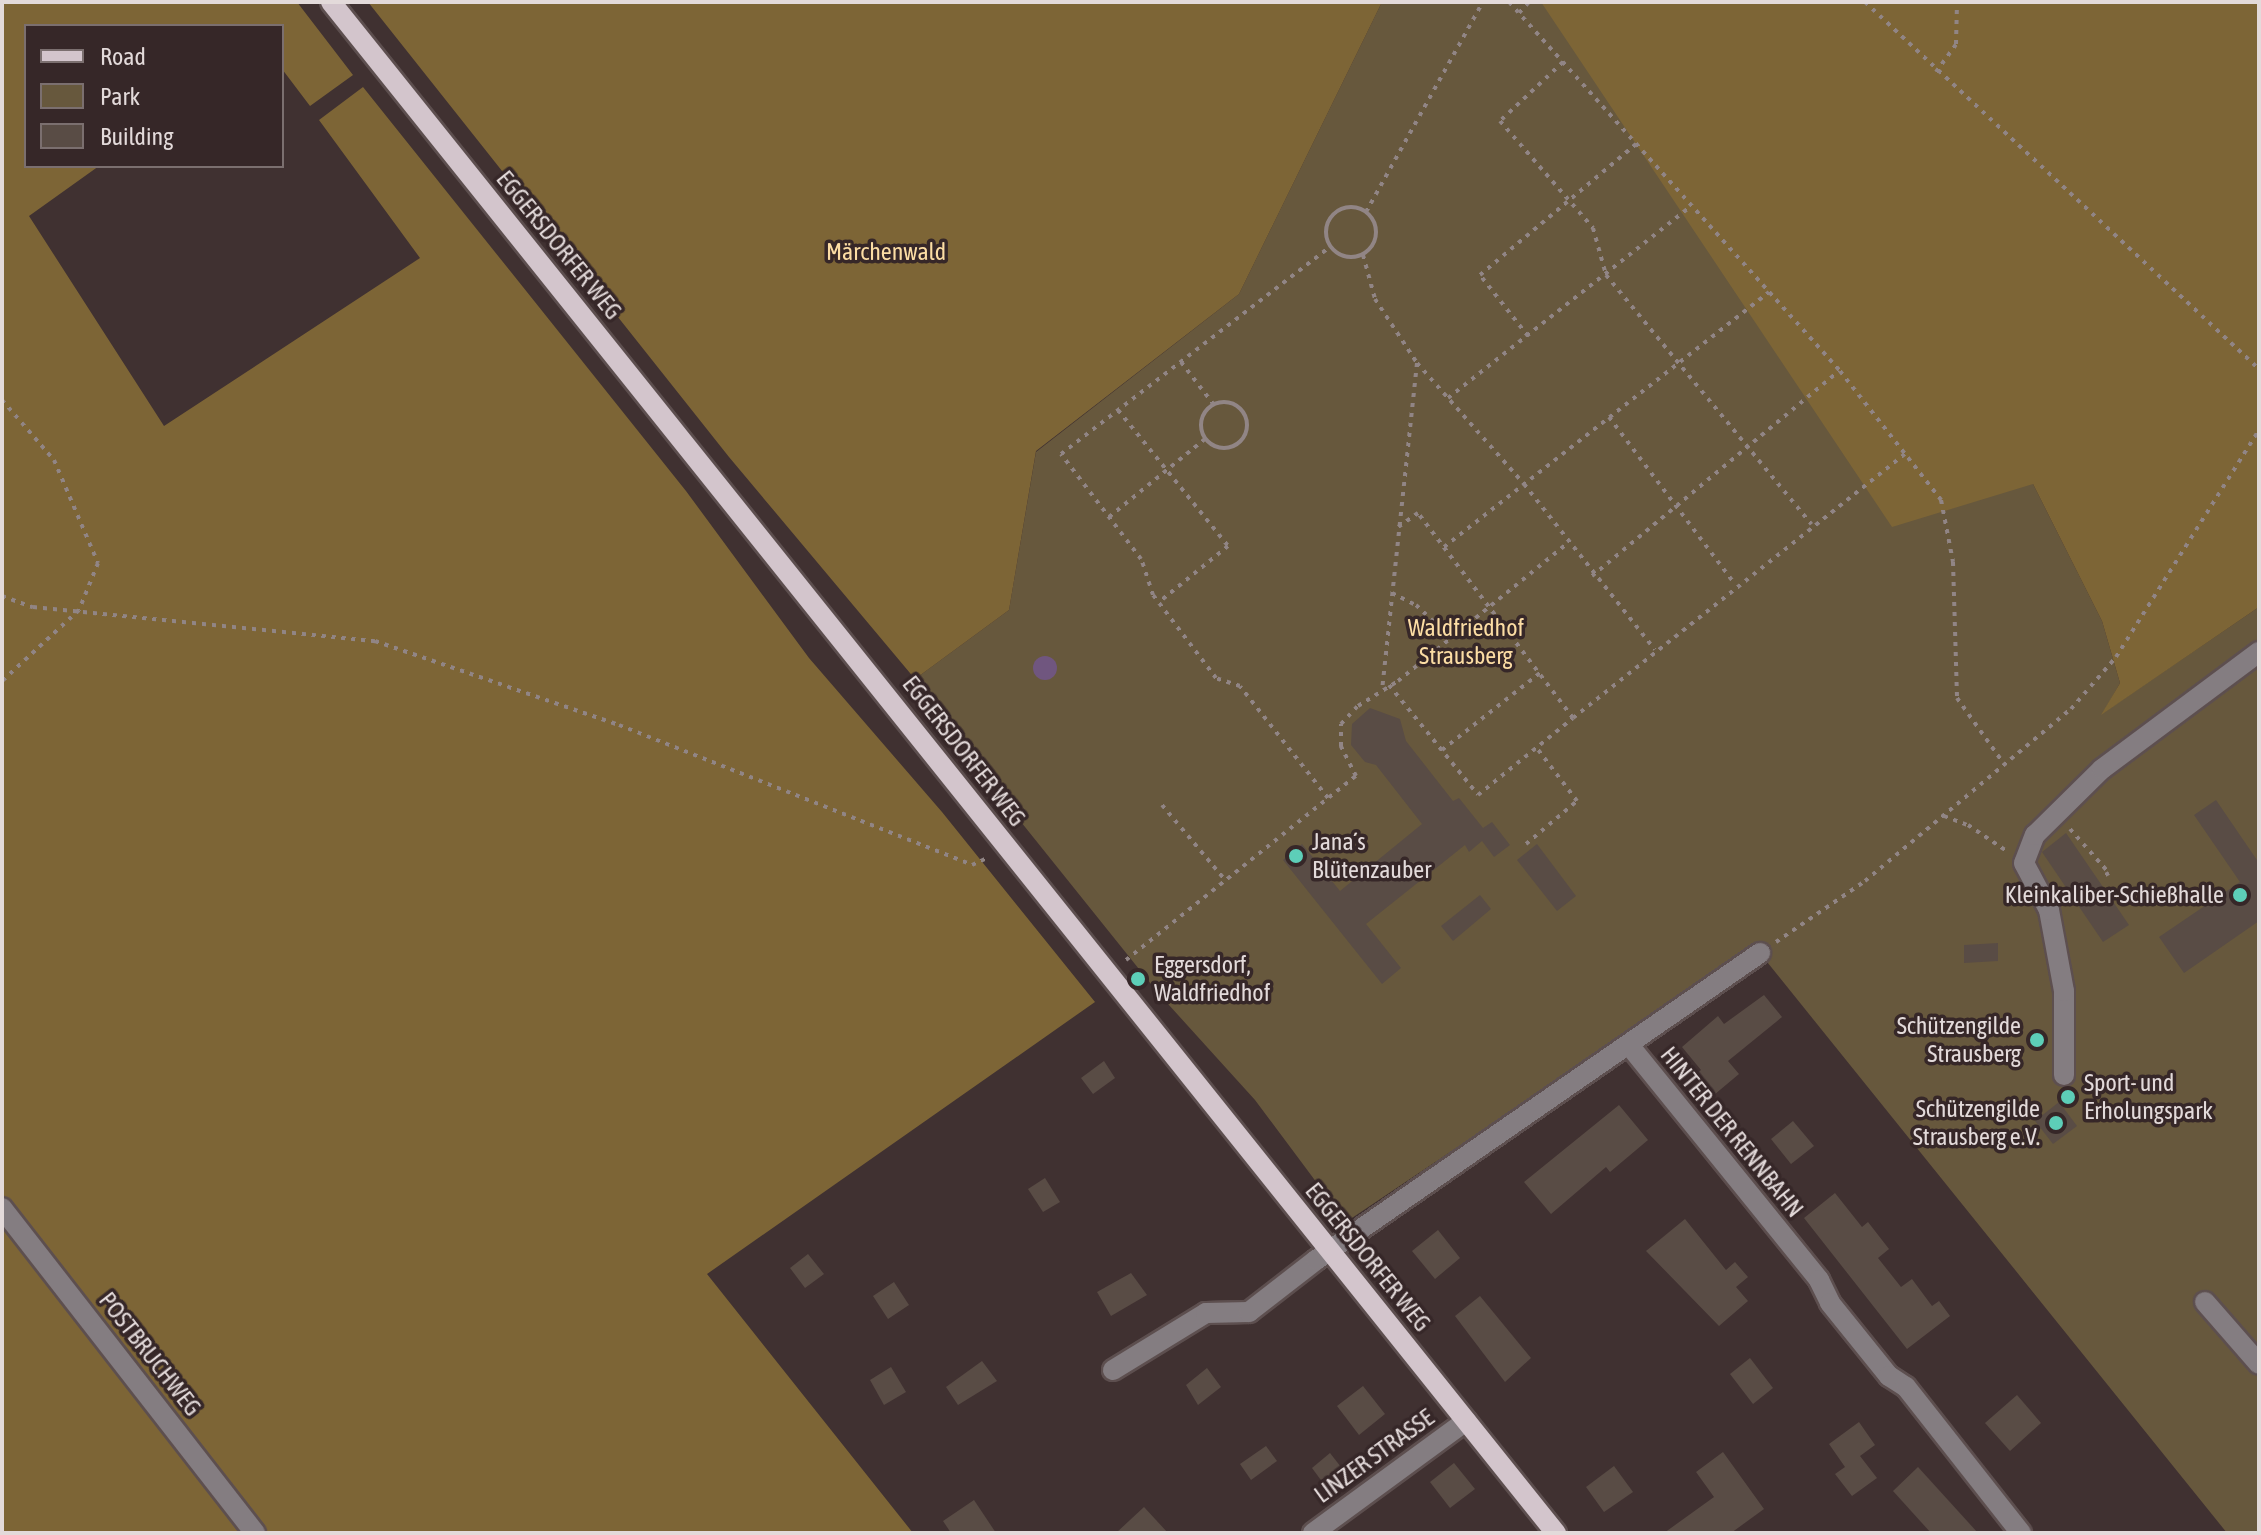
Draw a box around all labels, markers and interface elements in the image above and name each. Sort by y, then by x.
legend [24,24,284,168]
text: Road [100,43,146,70]
text: Park [100,83,140,110]
text: Building [100,123,173,150]
street label: EGGERSDORFER WEG [490,165,628,325]
park label: Märchenwald [826,238,946,266]
park label: Waldfriedhof Strausberg [1408,614,1524,670]
street label: EGGERSDORFER WEG [896,670,1032,832]
place label: Jana´s Blütenzauber [1312,828,1431,884]
marker: Jana´s Blütenzauber [1287,847,1305,865]
place label: Kleinkaliber-Schießhalle [2005,881,2224,909]
marker: Kleinkaliber-Schießhalle [2231,886,2249,904]
place label: Eggersdorf, Waldfriedhof [1154,951,1270,1007]
marker: Eggersdorf, Waldfriedhof [1129,970,1147,988]
place label: Schützengilde Strausberg [1897,1012,2021,1068]
marker: Schützengilde Strausberg [2028,1031,2046,1049]
street label: HINTER DER RENNBAHN [1654,1041,1810,1223]
place label: Sport- und Erholungspark [2084,1069,2213,1125]
marker: Sport- und Erholungspark [2059,1088,2077,1106]
place label: Schützengilde Strausberg e.V. [1913,1095,2040,1151]
marker: Schützengilde Strausberg e.V. [2047,1114,2065,1132]
street label: EGGERSDORFER WEG [1299,1177,1437,1337]
street label: POSTBRUCHWEG [93,1286,207,1422]
street label: LINZER STRASSE [1309,1403,1439,1509]

